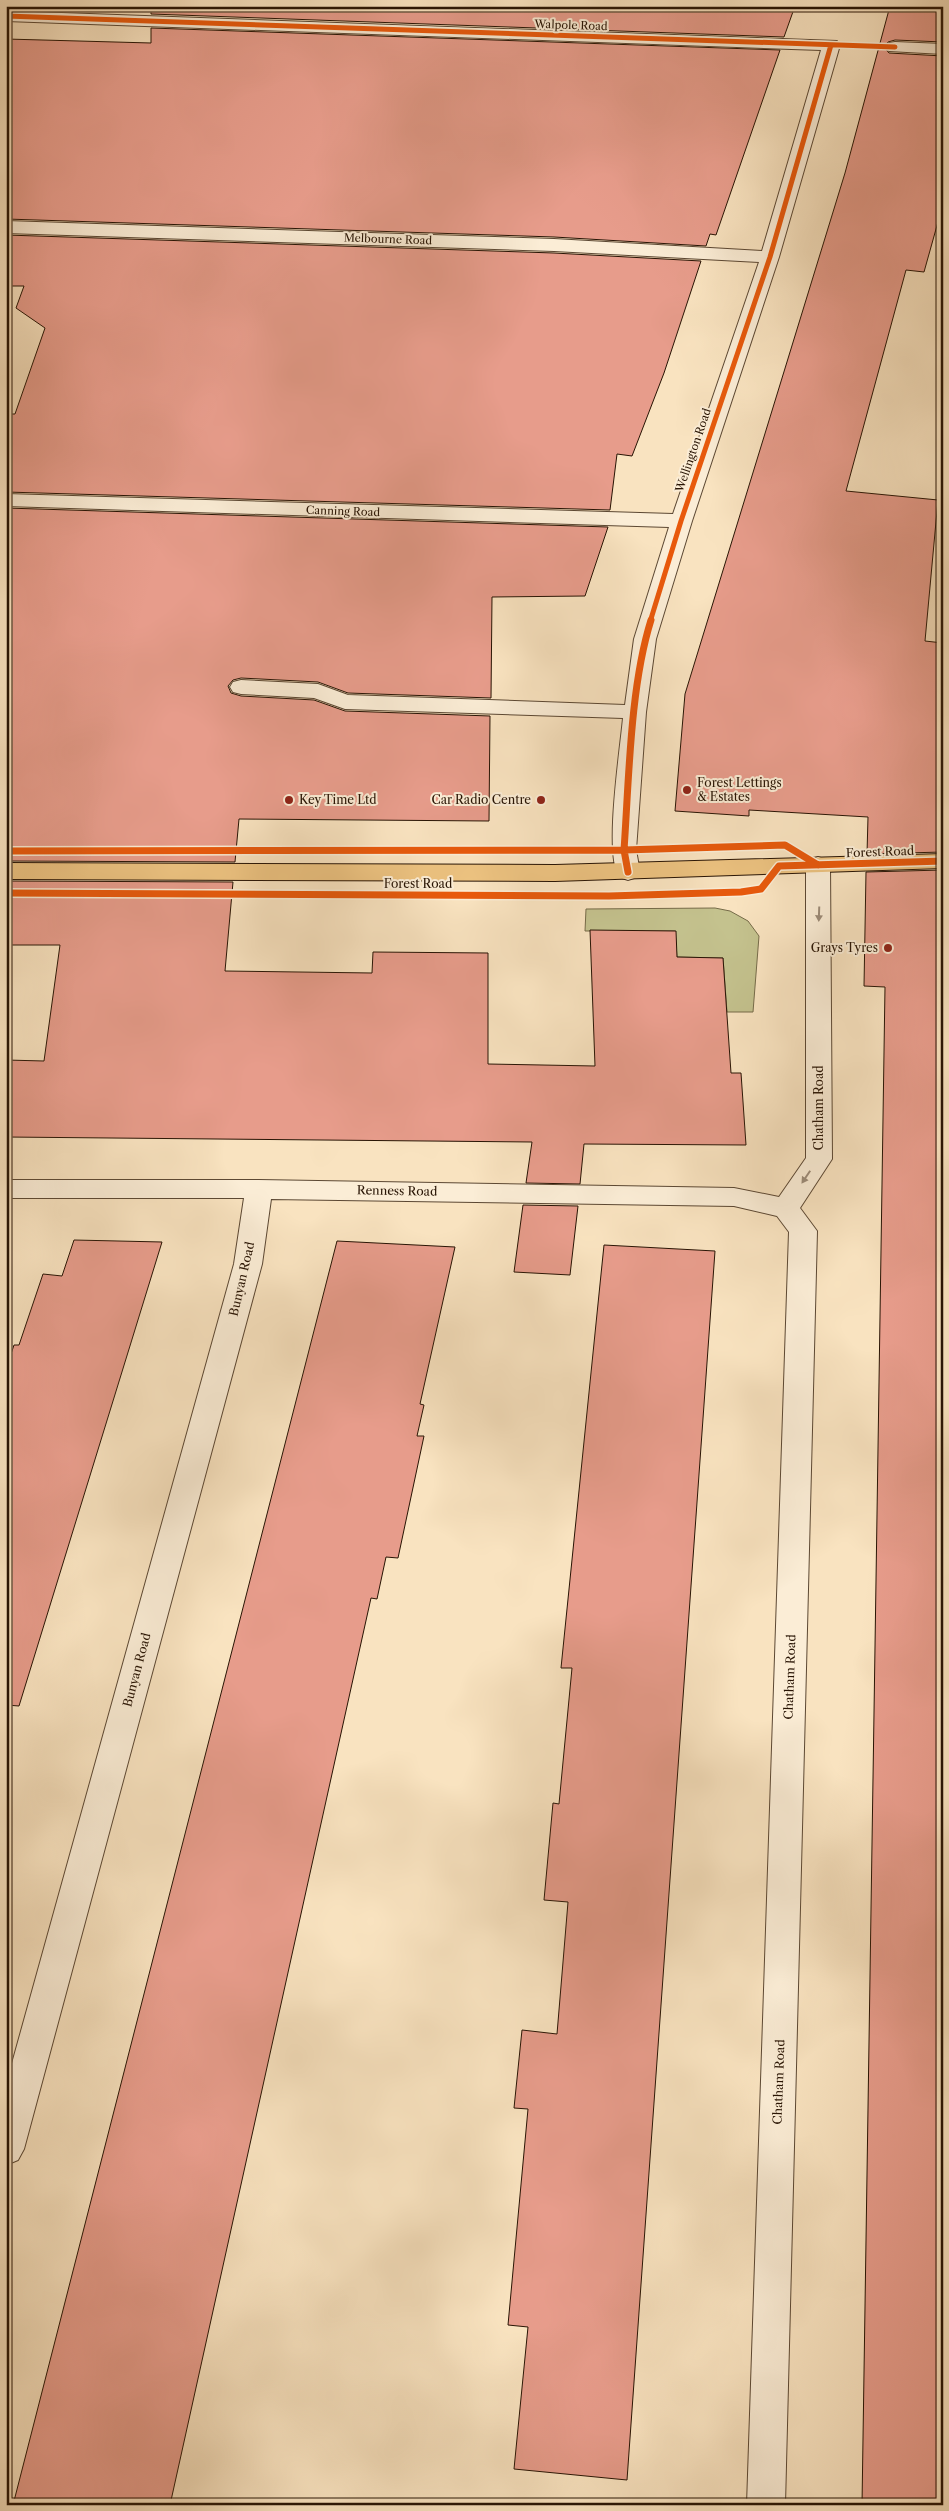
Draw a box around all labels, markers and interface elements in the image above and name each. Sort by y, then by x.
street label: Walpole Road [533,17,608,33]
street label: Melbourne Road [344,230,433,248]
street label: Wellington Road [672,406,714,495]
street label: Canning Road [306,503,381,519]
place label: Forest Lettings & Estates [697,775,782,804]
marker: Forest Lettings & Estates [681,784,693,796]
place label: Key Time Ltd [299,792,377,807]
place label: Car Radio Centre [431,792,531,807]
marker: Key Time Ltd [283,794,295,806]
marker: Car Radio Centre [535,794,547,806]
street label: Forest Road [845,843,915,860]
street label: Forest Road [384,876,453,891]
one-way arrow [815,906,823,922]
place label: Grays Tyres [811,940,878,955]
marker: Grays Tyres [882,942,894,954]
street label: Chatham Road [811,1065,826,1151]
one-way arrow [802,1171,811,1184]
street label: Renness Road [357,1182,438,1199]
street label: Bunyan Road [226,1239,258,1318]
street label: Bunyan Road [119,1631,154,1709]
street label: Chatham Road [781,1633,799,1720]
street label: Chatham Road [770,2038,788,2125]

